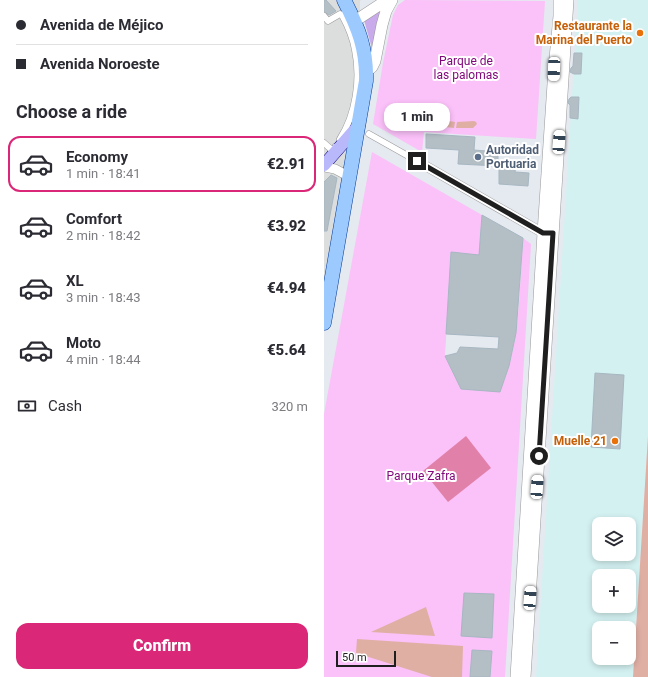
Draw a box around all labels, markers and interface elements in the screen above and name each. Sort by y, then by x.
text: Avenida de Méjico [40,16,164,34]
place label: Restaurante la Marina del Puerto [536,19,633,47]
marker: Restaurante la Marina del Puerto [635,28,645,38]
park label: Parque de las palomas [434,54,498,82]
text: Avenida Noroeste [40,55,160,73]
car [548,57,560,81]
text: Choose a ride [16,101,127,122]
callout: 1 min [384,103,450,131]
text: 1 min [401,109,433,124]
car [552,130,566,154]
place label: Autoridad Portuaria [486,143,539,171]
icon: car [18,146,54,182]
text: Economy [66,148,128,166]
route end [408,152,426,170]
marker: Autoridad Portuaria [473,152,483,162]
text: €2.91 [267,155,306,173]
text: 1 min · 18:41 [66,166,141,181]
icon: car [18,208,54,244]
text: Comfort [66,210,122,228]
text: €3.92 [267,217,306,235]
text: 2 min · 18:42 [66,228,141,243]
icon: car [18,270,54,306]
text: XL [66,272,84,290]
text: €4.94 [267,279,306,297]
text: 3 min · 18:43 [66,290,141,305]
icon: car [18,332,54,368]
text: Moto [66,334,101,352]
text: €5.64 [267,341,306,359]
text: 4 min · 18:44 [66,352,141,367]
icon: cash [16,395,38,417]
text: Cash [48,397,82,415]
text: 320 m [271,399,308,414]
place label: Muelle 21 [554,434,607,448]
marker: Muelle 21 [610,436,620,446]
route start [530,447,548,465]
park label: Parque Zafra [386,469,456,483]
car [530,475,544,499]
map controls [592,517,636,665]
button: layers [592,517,636,561]
button: + [592,569,636,613]
car [523,586,537,610]
button: − [592,621,636,665]
button: Confirm [16,623,308,669]
scale bar [336,649,396,668]
text: 50 m [342,651,367,664]

